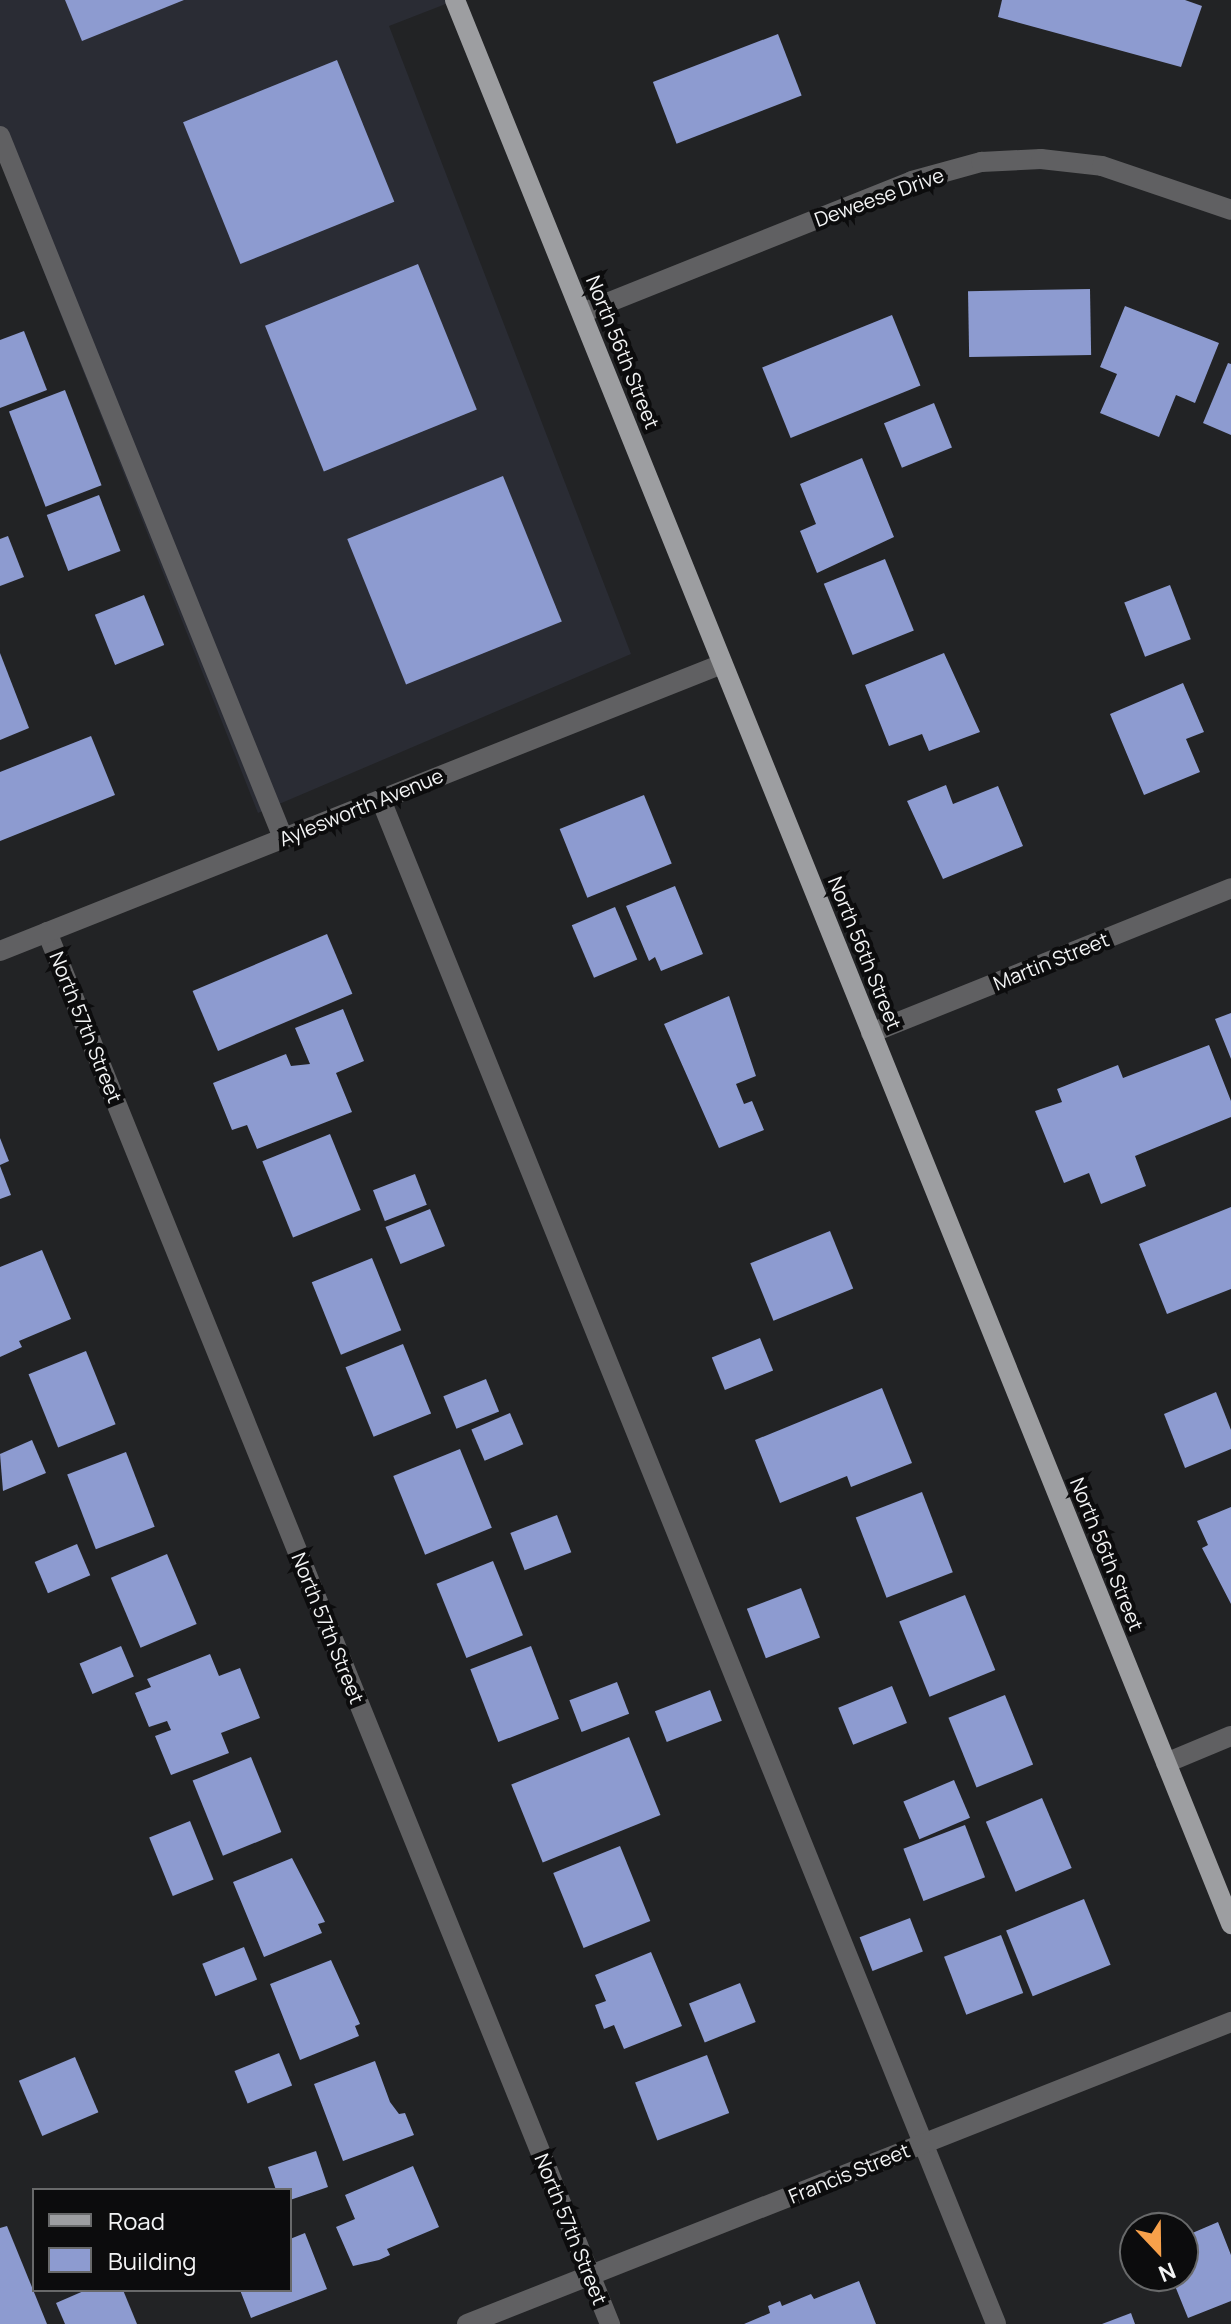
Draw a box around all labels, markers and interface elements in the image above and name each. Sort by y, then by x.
street label: Deweese Drive [811,162,947,232]
street label: North 56th Street [581,272,665,432]
street label: Aylesworth Avenue [275,763,447,851]
street label: North 56th Street [823,873,907,1033]
street label: Martin Street [990,927,1112,995]
street label: North 57th Street [45,948,127,1106]
street label: North 56th Street [1065,1474,1149,1634]
street label: North 57th Street [287,1549,369,1707]
street label: Francis Street [785,2138,913,2208]
street label: North 57th Street [530,2150,612,2308]
legend [32,2188,292,2292]
text: Road [108,2204,165,2237]
north arrow [1119,2212,1199,2292]
text: Building [108,2244,196,2277]
text: N [1154,2256,1180,2289]

